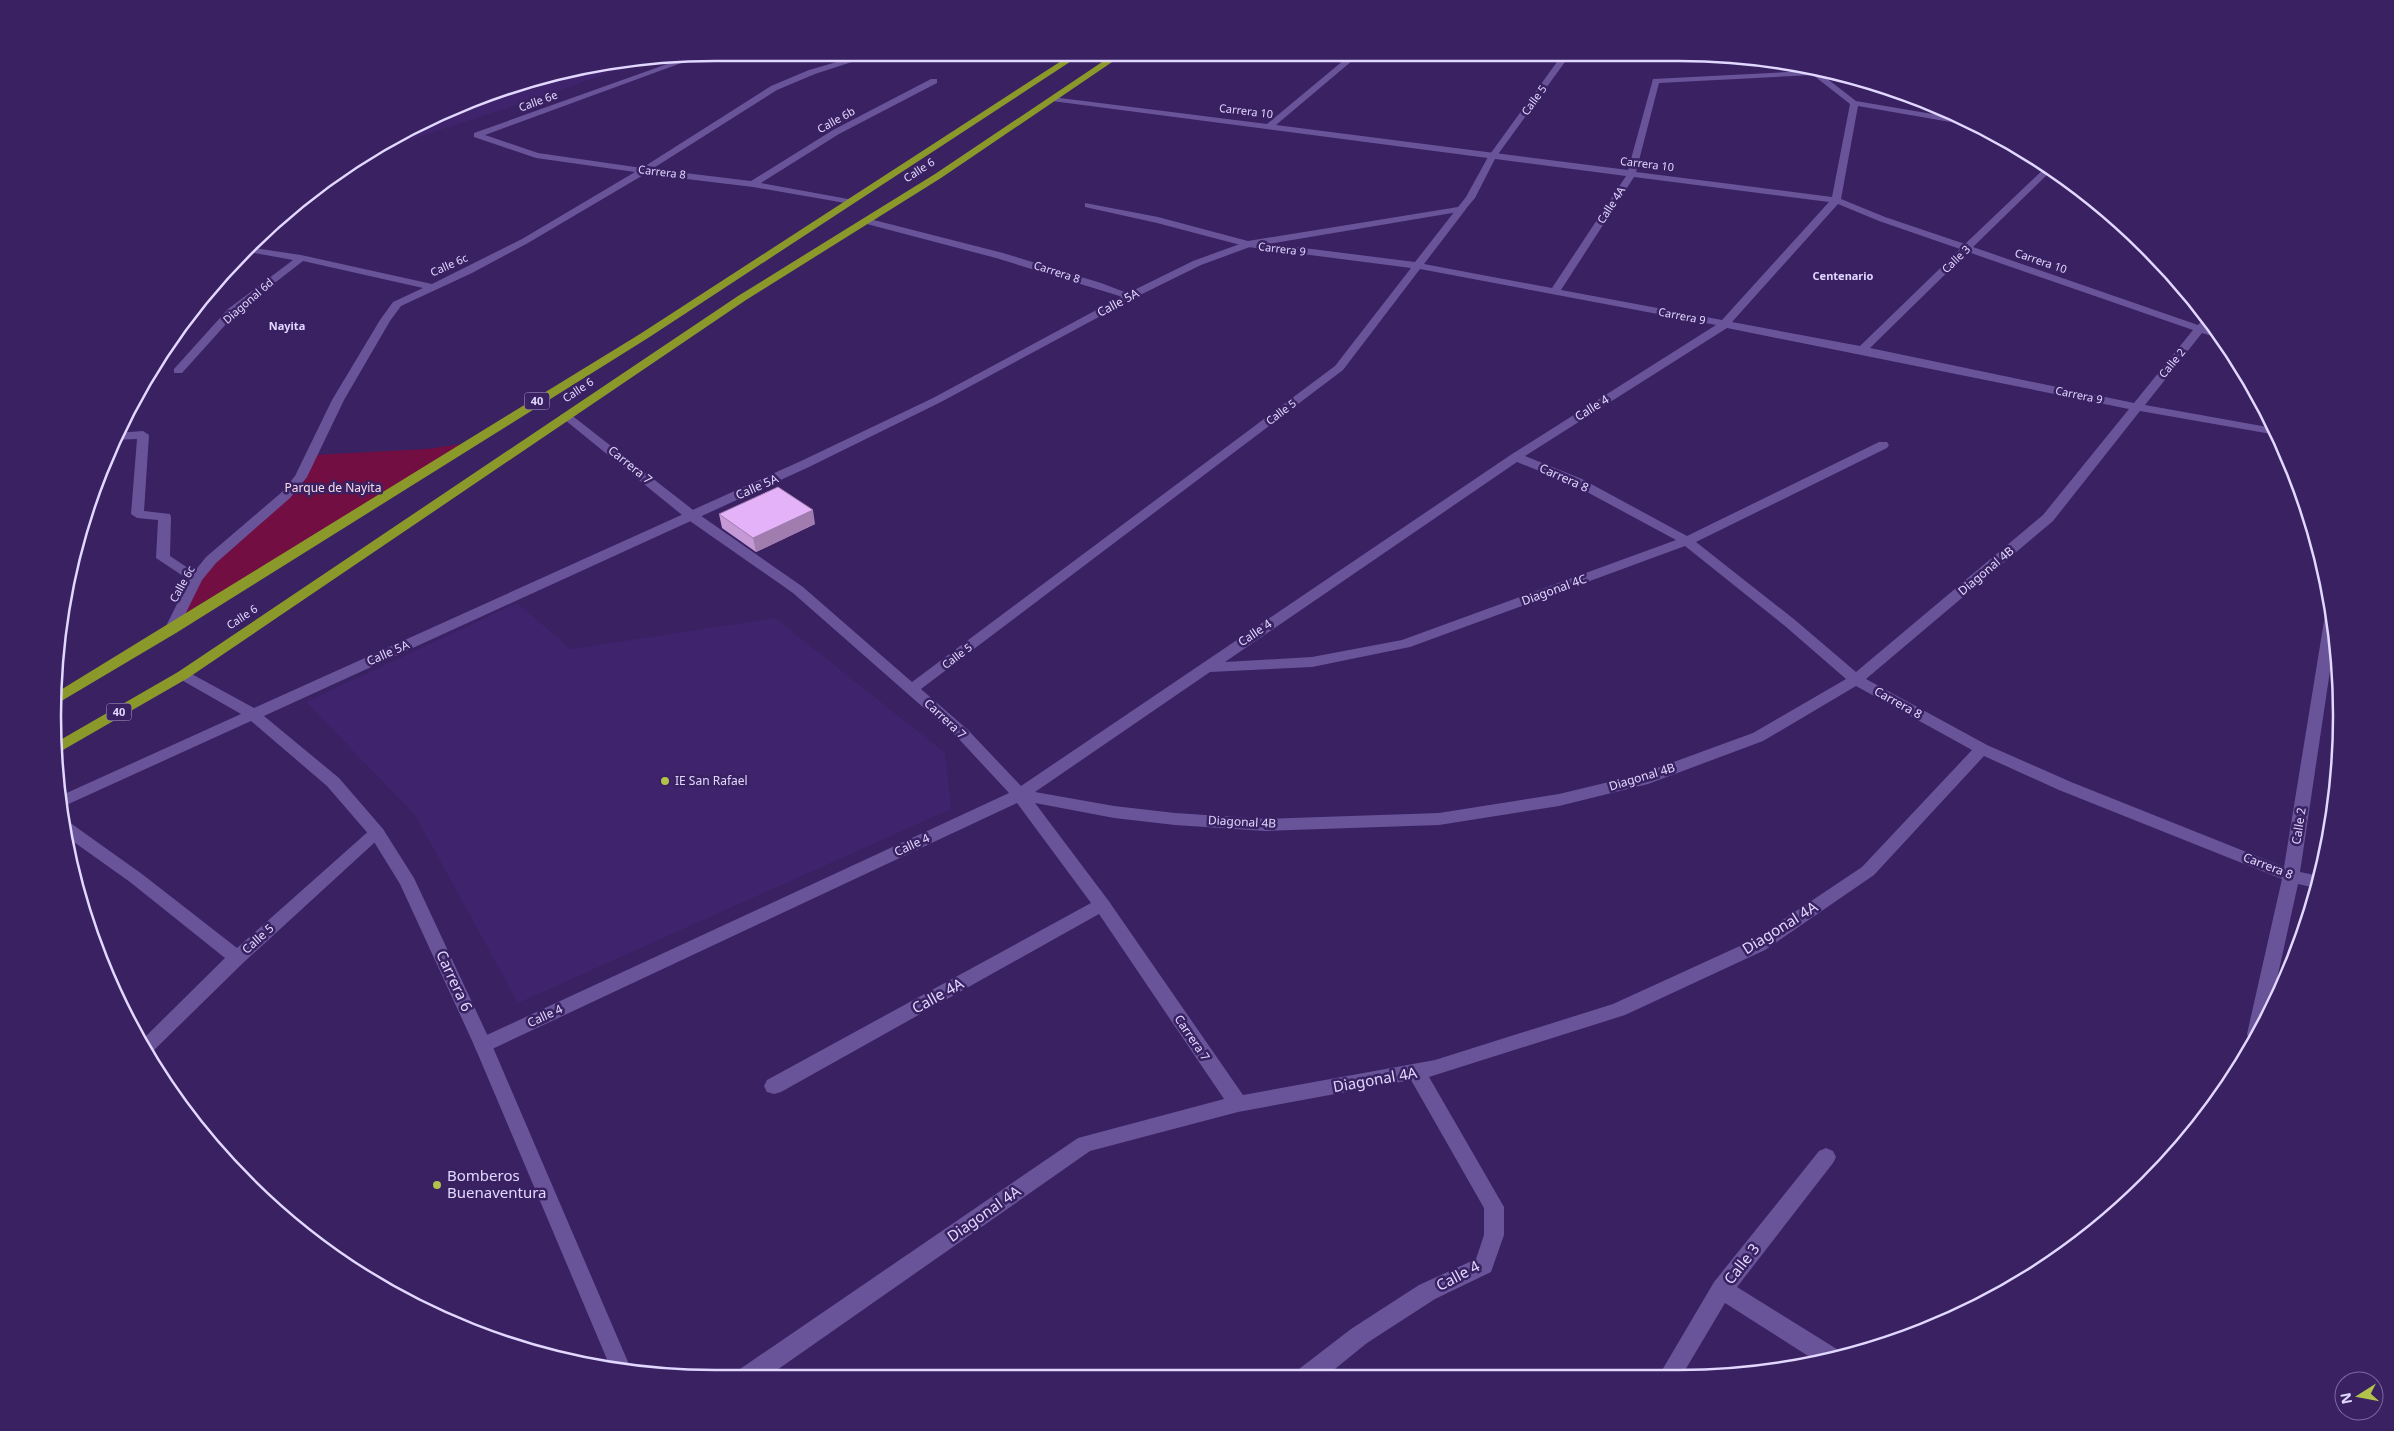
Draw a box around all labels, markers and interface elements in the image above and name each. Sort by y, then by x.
street label: Calle 5 [1517,81,1550,118]
street label: Calle 6e [516,87,559,114]
street label: Carrera 10 [1218,100,1274,121]
street label: Calle 6b [814,103,857,136]
street label: Carrera 10 [1619,153,1675,174]
street label: Calle 6 [900,154,937,185]
street label: Carrera 8 [637,161,687,182]
street label: Calle 4A [1593,183,1629,226]
street label: Carrera 9 [1257,238,1307,259]
street label: Calle 3 [1938,241,1973,276]
street label: Carrera 10 [2013,245,2069,276]
street label: Calle 6c [428,250,470,279]
street label: Carrera 8 [1032,257,1082,286]
district label: Centenario [1813,268,1874,283]
street label: Diagonal 6d [219,275,276,327]
street label: Calle 5A [1094,284,1142,321]
street label: Carrera 9 [1657,304,1707,327]
district label: Nayita [269,318,305,333]
street label: Calle 2 [2155,345,2188,381]
street label: Calle 6 [559,374,596,405]
street label: Carrera 9 [2054,382,2104,407]
street label: Calle 4 [1571,390,1612,425]
road number: 40 [524,392,550,410]
street label: Calle 5 [1263,395,1299,428]
street label: Carrera 7 [605,442,656,488]
street label: Carrera 8 [1537,459,1592,496]
street label: Calle 5A [733,470,781,503]
park label: Parque de Nayita [285,479,381,496]
street label: Diagonal 4B [1954,542,2017,599]
street label: Calle 6c [165,563,198,605]
street label: Diagonal 4C [1519,570,1589,609]
street label: Calle 6 [223,601,260,632]
street label: Calle 4 [1235,615,1275,650]
street label: Calle 5A [364,636,412,669]
street label: Calle 5 [939,639,975,672]
street label: Carrera 8 [1871,682,1925,723]
street label: Carrera 7 [920,695,970,743]
road number: 40 [106,704,132,720]
street label: Diagonal 4B [1607,758,1677,795]
place label: IE San Rafael [675,772,748,789]
marker: IE San Rafael [659,775,671,787]
street label: Calle 2 [2287,806,2310,846]
street label: Diagonal 4B [1207,811,1277,832]
street label: Calle 4 [891,829,932,860]
street label: Carrera 8 [2241,848,2296,883]
street label: Diagonal 4A [1738,896,1821,958]
street label: Calle 5 [238,920,277,957]
street label: Carrera 6 [432,947,478,1014]
street label: Calle 4A [908,973,967,1017]
street label: Calle 4 [524,1000,565,1031]
street label: Carrera 7 [1171,1011,1214,1064]
street label: Diagonal 4A [1331,1062,1419,1096]
place label: Bomberos Buenaventura [447,1165,547,1202]
marker: Bomberos Buenaventura [431,1179,443,1191]
street label: Diagonal 4A [943,1180,1024,1246]
street label: Calle 3 [1719,1239,1763,1288]
street label: Calle 4 [1432,1255,1483,1295]
north arrow [2334,1371,2384,1421]
text: N [2335,1391,2356,1406]

